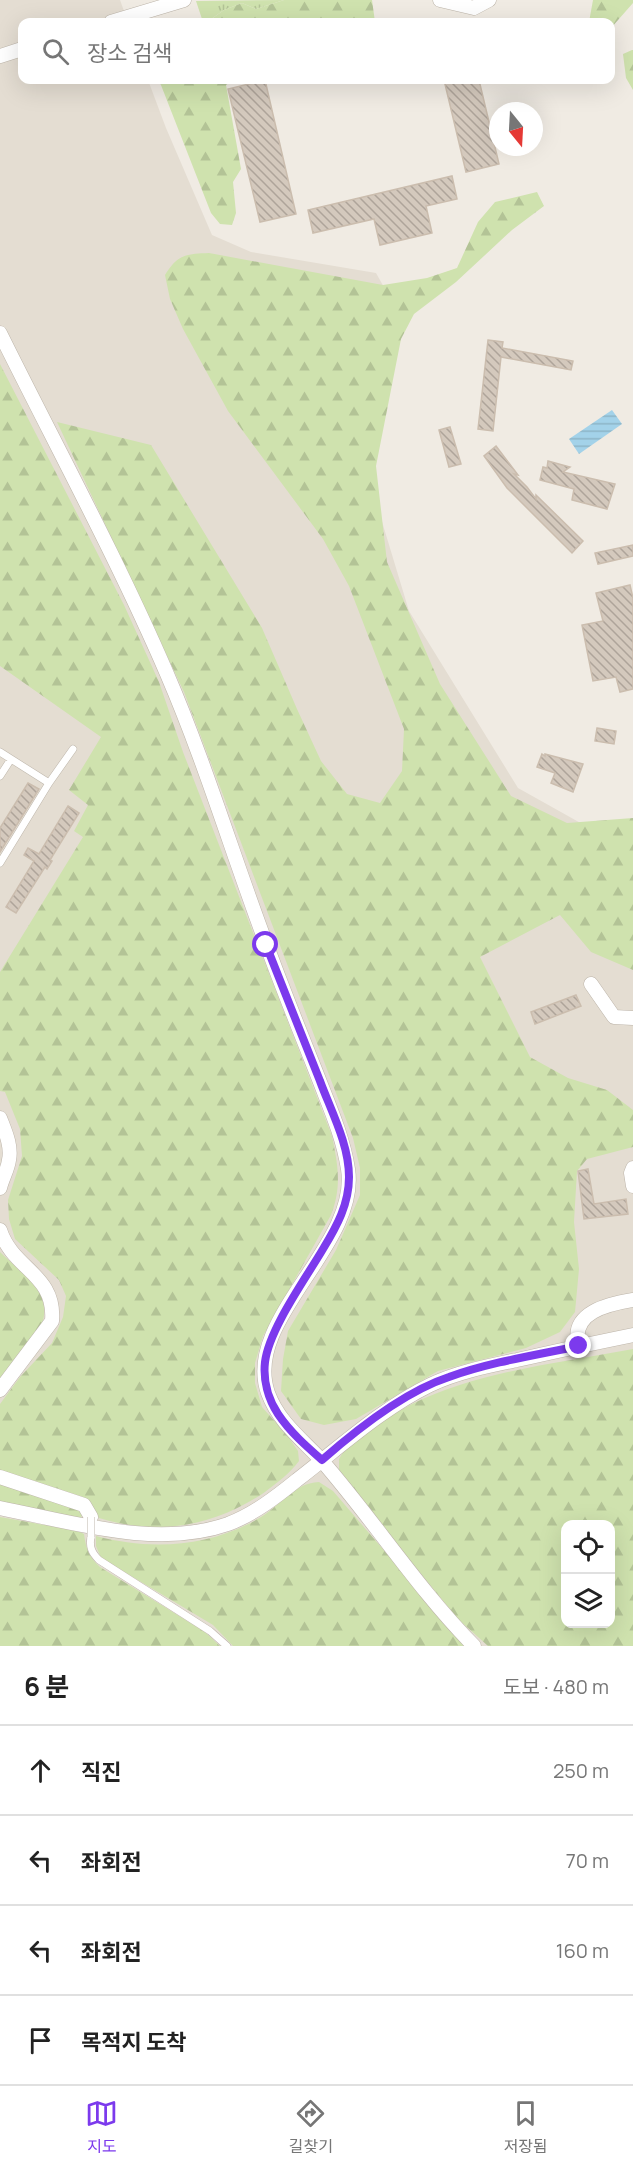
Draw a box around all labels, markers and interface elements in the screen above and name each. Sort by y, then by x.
search box [18,18,615,84]
icon: search [39,35,72,68]
text: 장소 검색 [87,38,172,68]
north arrow [489,102,543,156]
route start [252,931,278,957]
route end [565,1332,591,1358]
map controls [561,1520,615,1628]
button: locate [561,1520,615,1574]
button: layers [561,1574,615,1628]
text: 6 분 [24,1668,69,1704]
text: 도보 · 480 m [503,1673,609,1700]
icon: ahead [24,1754,57,1787]
text: 직진 [81,1757,121,1787]
text: 250 m [553,1757,609,1784]
icon: left [24,1844,57,1877]
text: 좌회전 [81,1847,142,1877]
text: 70 m [566,1847,609,1874]
icon: left [24,1934,57,1967]
text: 좌회전 [81,1937,142,1967]
text: 160 m [556,1937,609,1964]
icon: arrive [24,2024,57,2057]
text: 목적지 도착 [81,2027,187,2057]
tab: 지도 [85,2097,118,2157]
tab: 길찾기 [289,2097,333,2157]
tab: 저장됨 [504,2097,548,2157]

